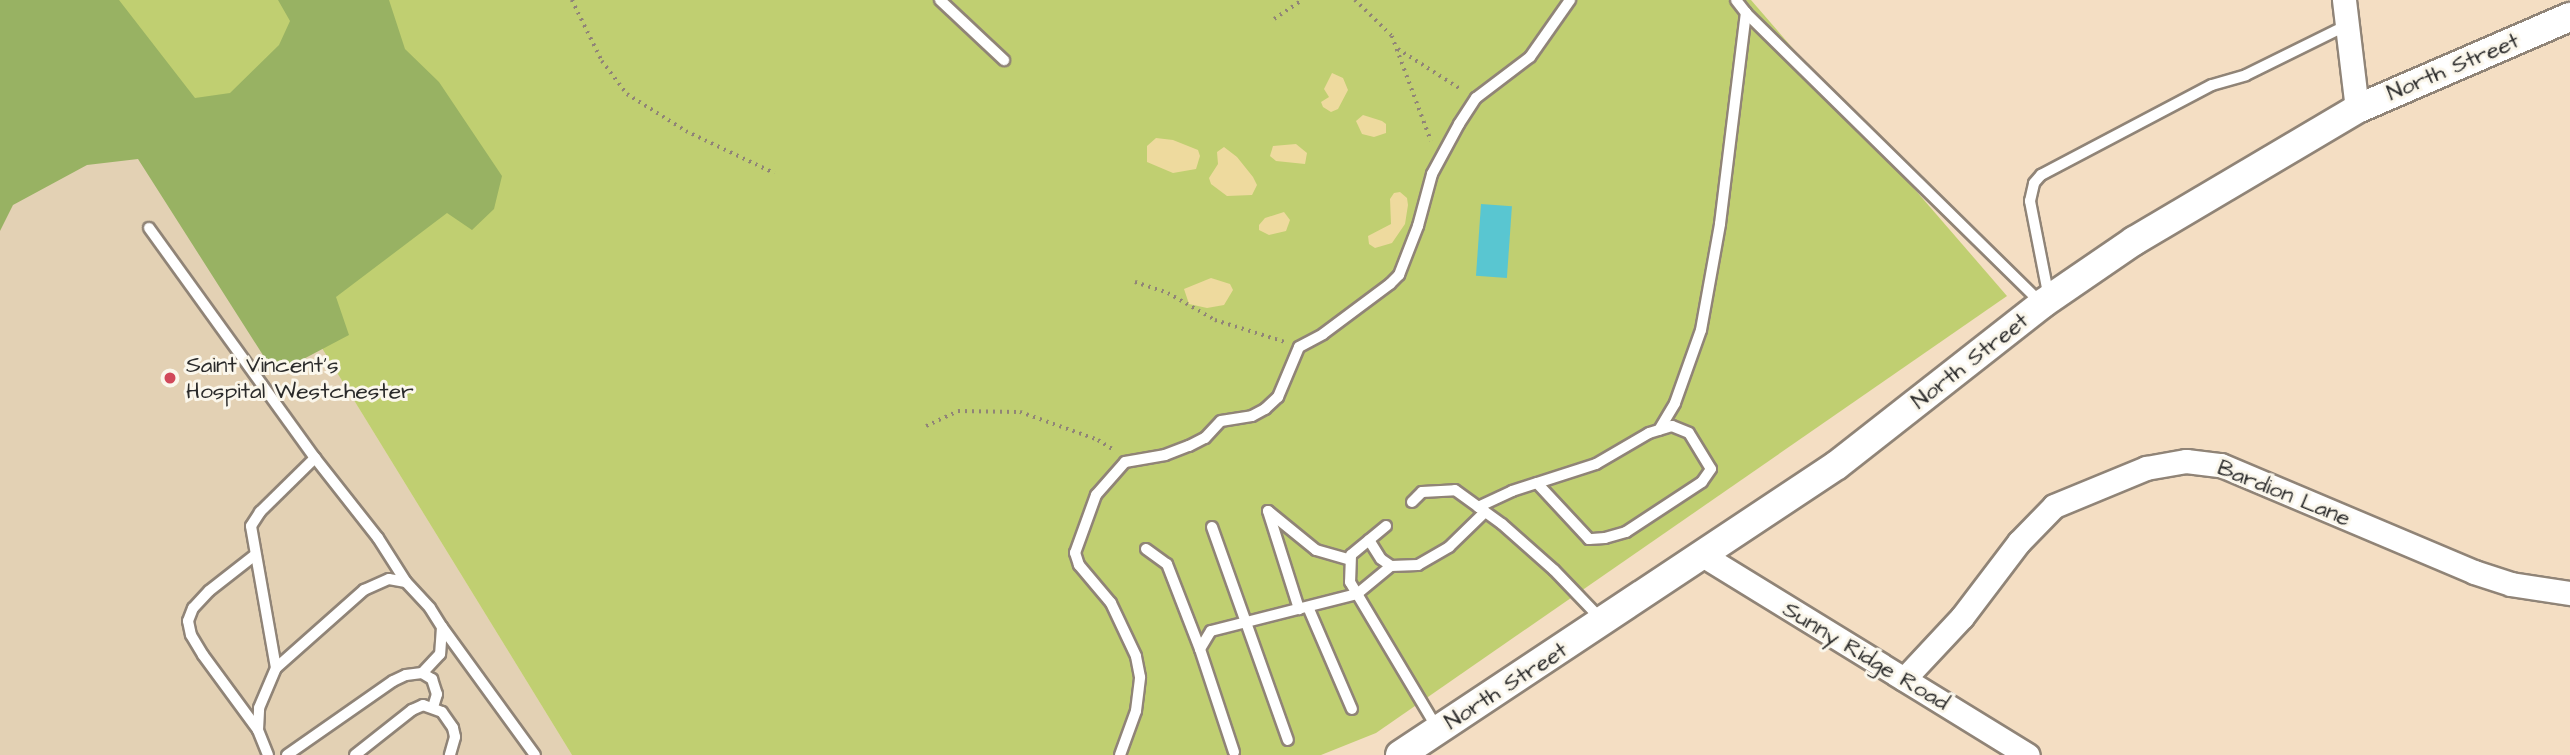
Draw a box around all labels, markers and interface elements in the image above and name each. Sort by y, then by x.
street label: North Street [2383,27,2523,107]
street label: North Street [1906,307,2034,415]
place label: Saint Vincent's Hospital Westchester [186,351,414,405]
marker: Saint Vincent's Hospital Westchester [160,368,180,388]
street label: Bardion Lane [2213,454,2355,532]
street label: Sunny Ridge Road [1778,595,1954,717]
street label: North Street [1439,636,1573,736]

